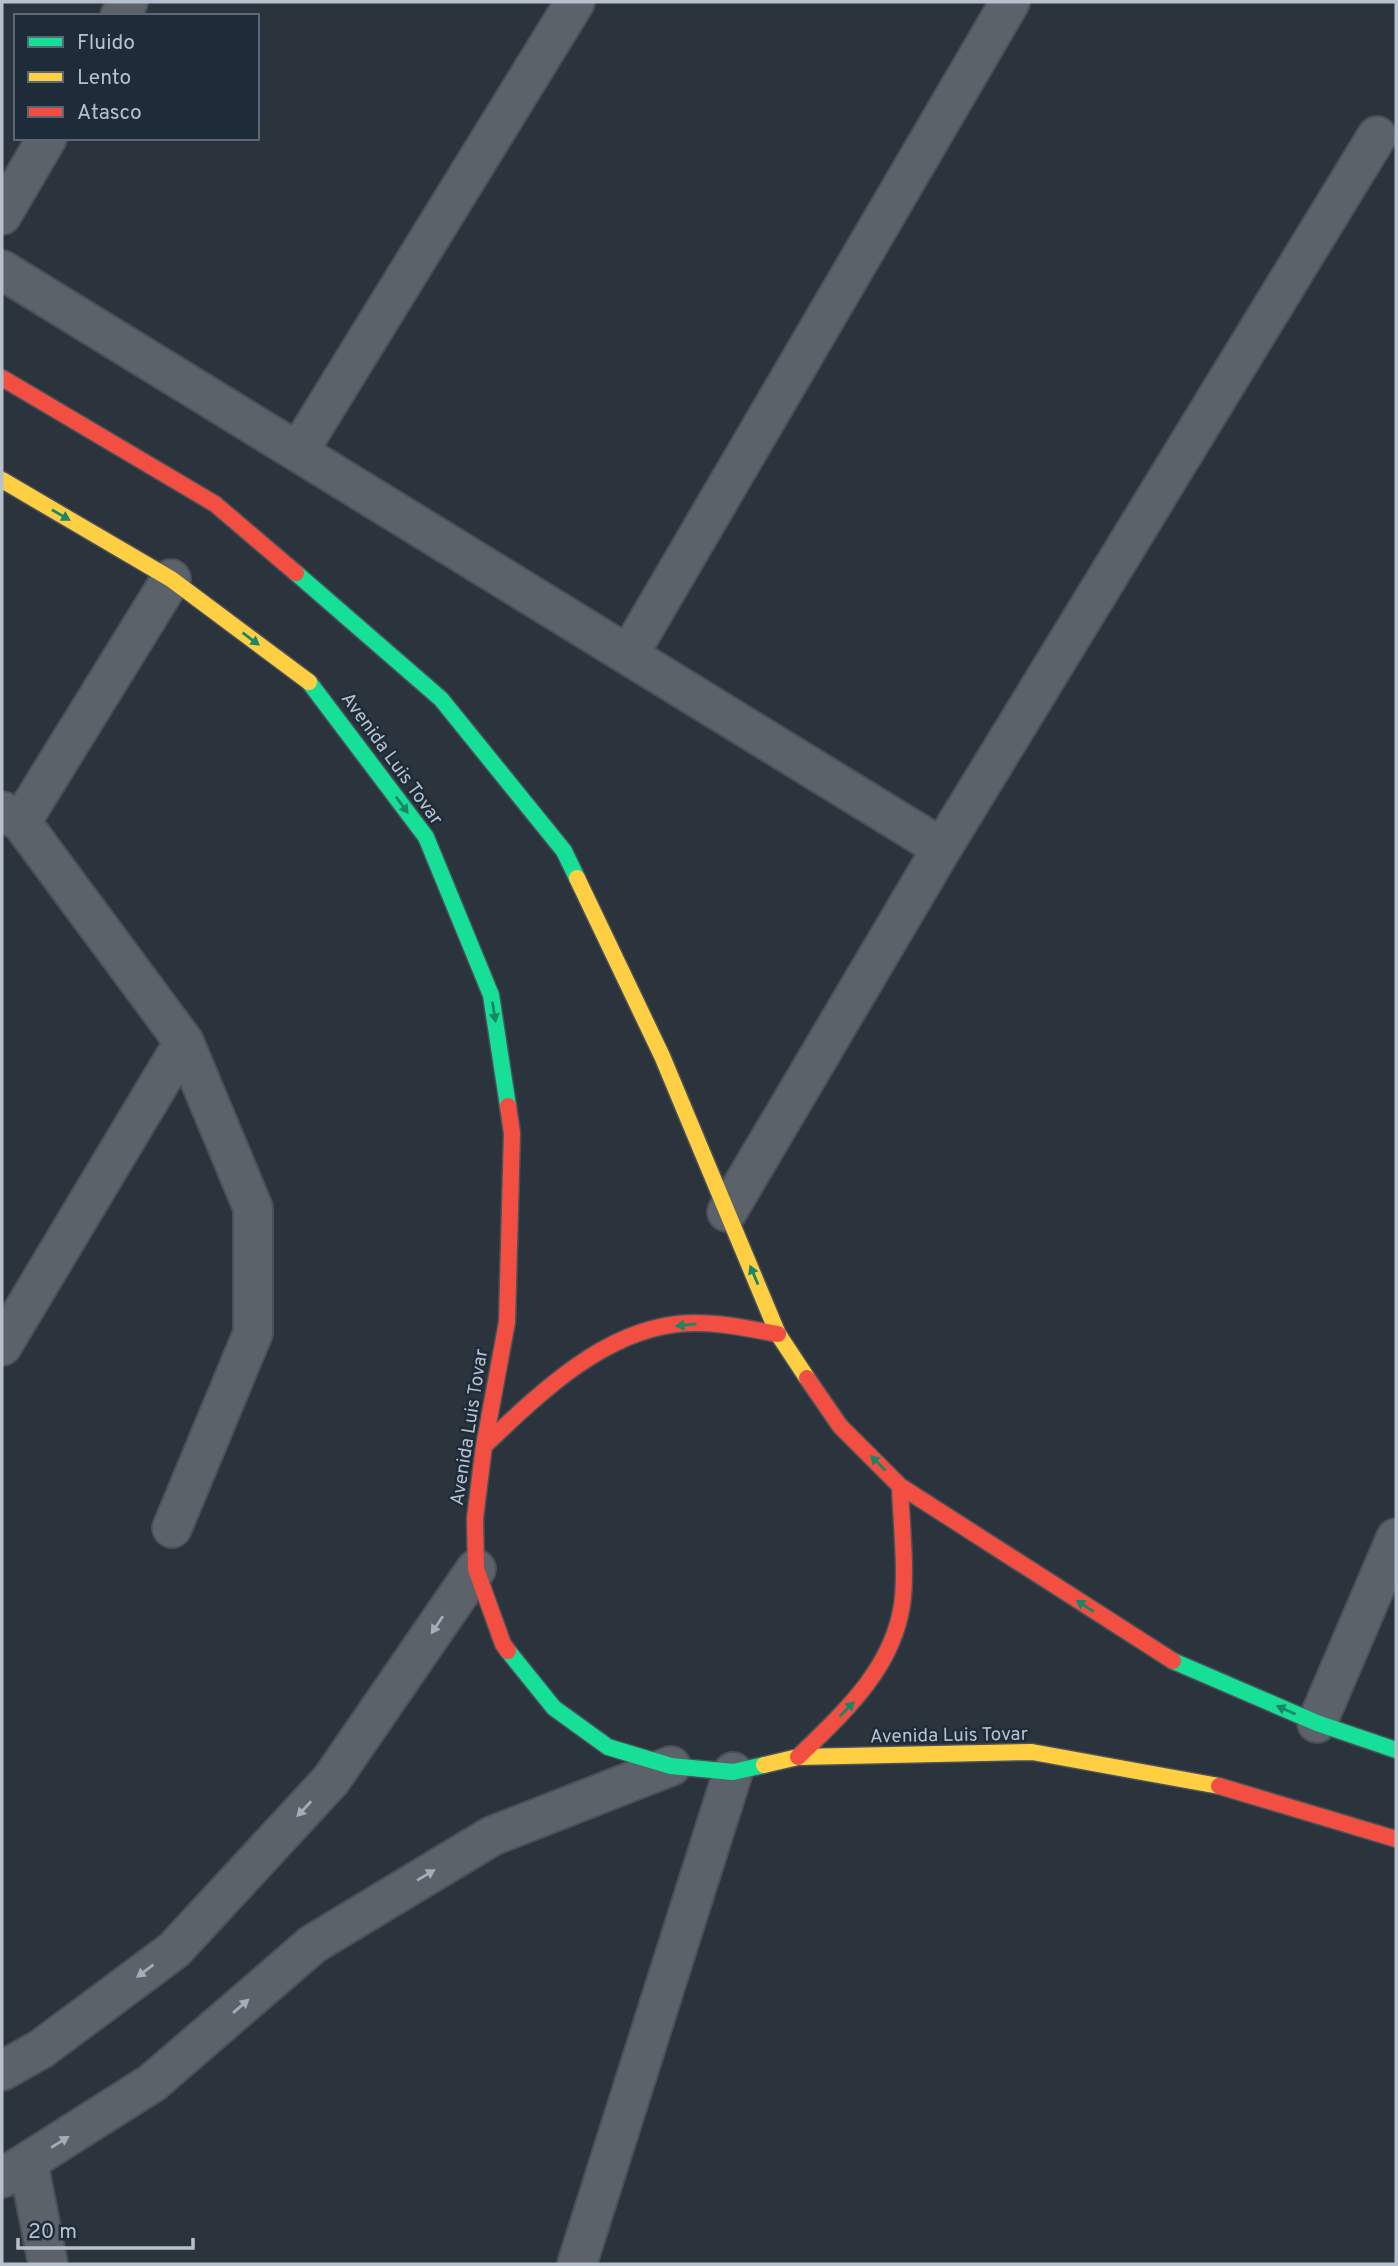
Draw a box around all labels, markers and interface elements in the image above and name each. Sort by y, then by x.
legend [14,14,259,140]
text: Fluido [77,30,135,57]
text: Lento [77,65,131,92]
text: Atasco [77,100,142,127]
one-way arrow [51,508,70,521]
one-way arrow [242,631,260,645]
street label: Avenida Luis Tovar [335,688,448,831]
one-way arrow [395,796,409,814]
one-way arrow [489,1001,500,1023]
one-way arrow [748,1264,759,1285]
one-way arrow [675,1320,697,1331]
street label: Avenida Luis Tovar [446,1347,494,1507]
one-way arrow [869,1455,886,1472]
one-way arrow [1075,1599,1095,1612]
one-way arrow [430,1616,444,1634]
one-way arrow [838,1701,854,1718]
one-way arrow [1276,1704,1296,1716]
street label: Avenida Luis Tovar [870,1723,1029,1749]
one-way arrow [297,1800,313,1817]
one-way arrow [417,1869,436,1882]
one-way arrow [136,1964,155,1978]
one-way arrow [232,1998,250,2014]
one-way arrow [50,2136,69,2149]
scale bar [18,2206,192,2250]
text: 20 m [28,2219,77,2246]

